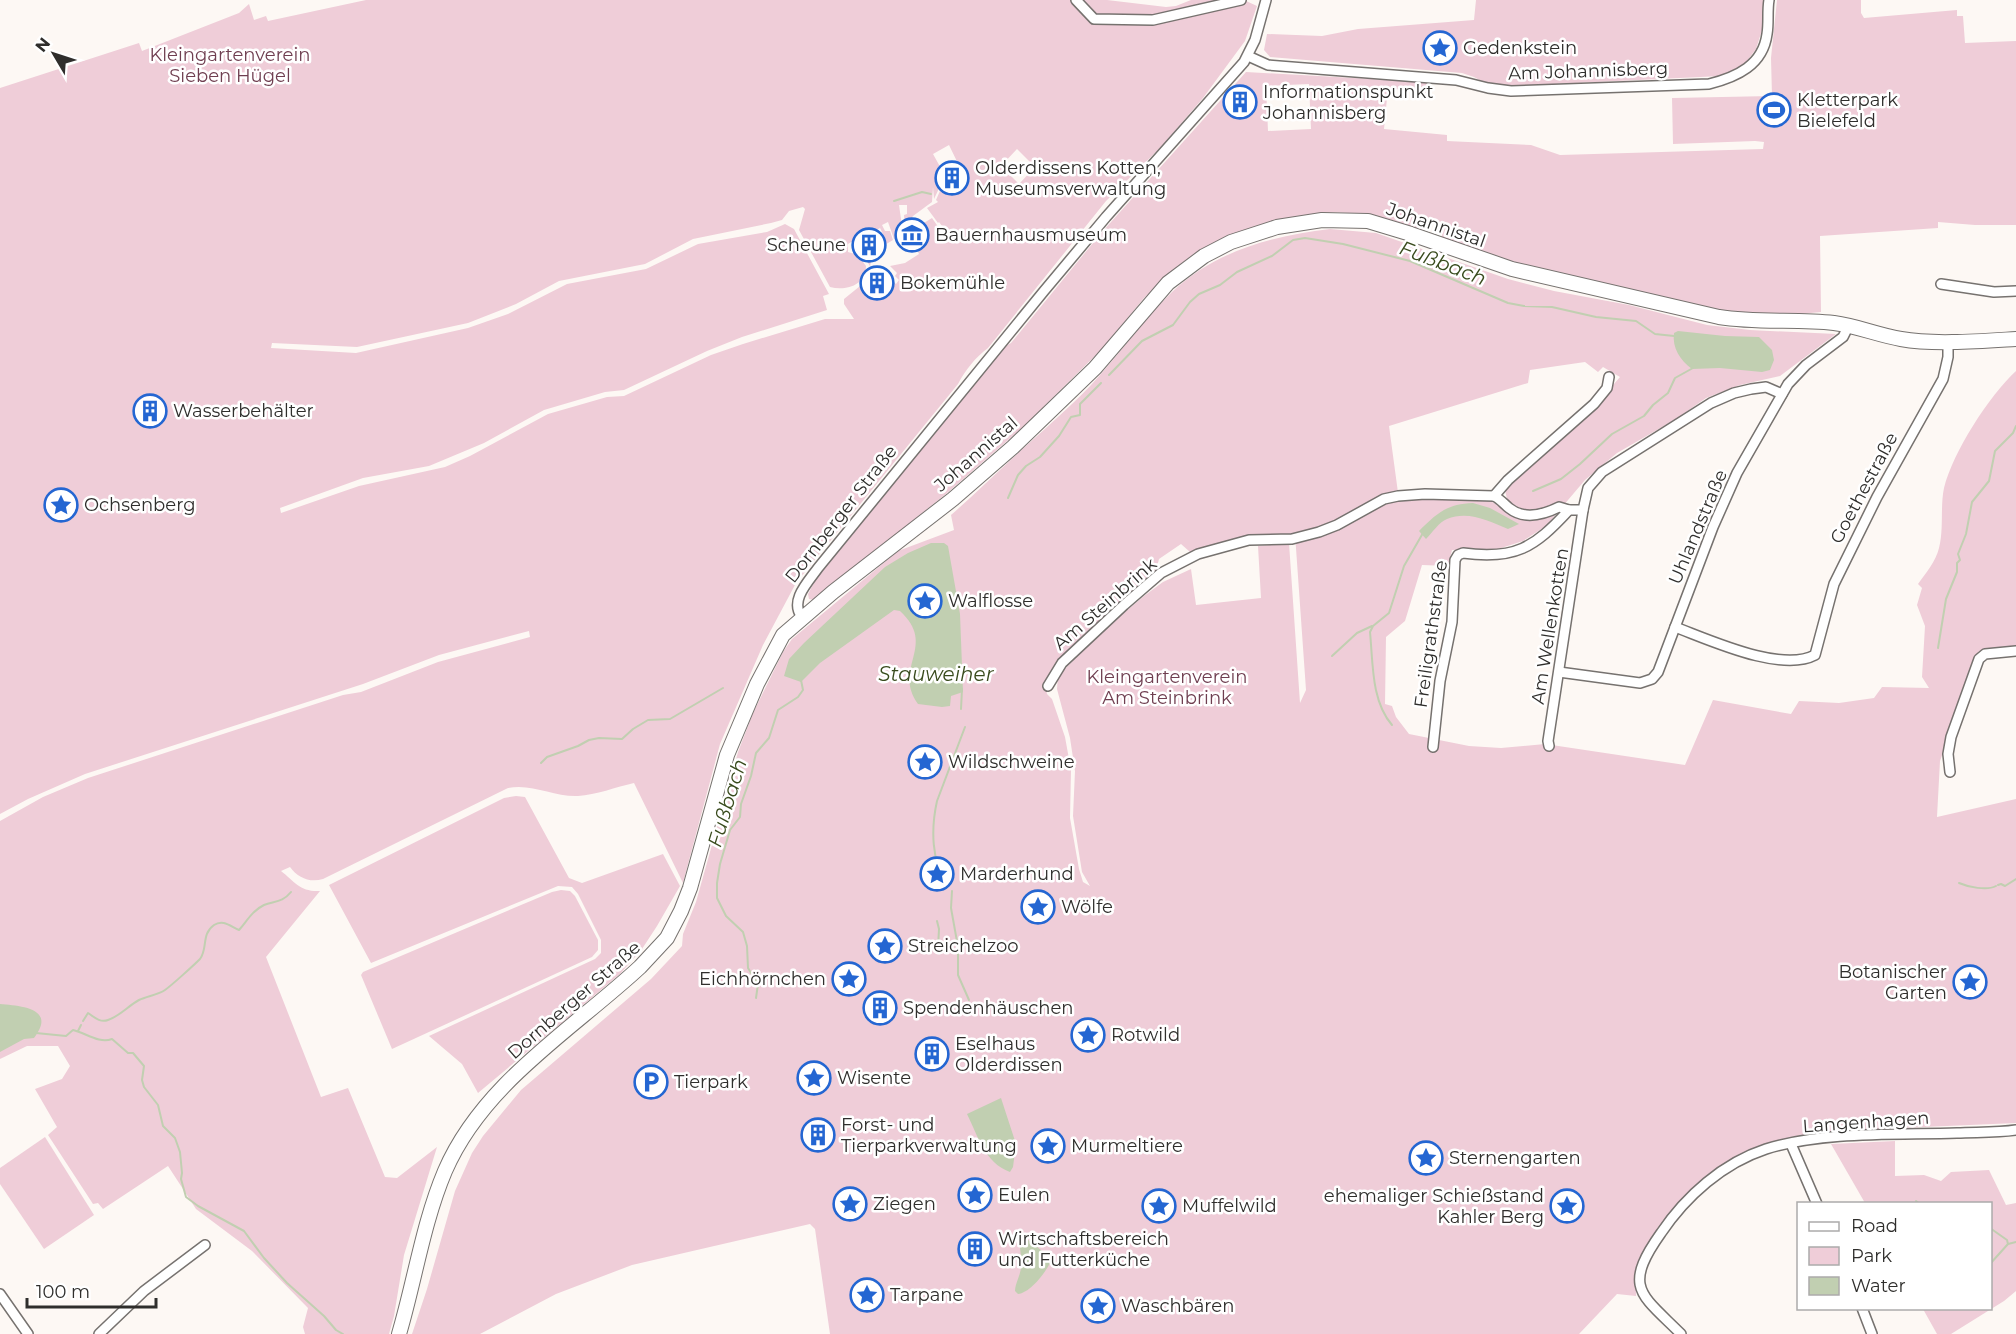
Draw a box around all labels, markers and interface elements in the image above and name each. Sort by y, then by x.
north arrow [24,24,84,84]
place icon: Gedenkstein [1422,30,1458,66]
text: N [31,34,54,56]
place label: Gedenkstein [1463,37,1577,59]
park label: Kleingartenverein Sieben Hügel [149,44,311,87]
street label: Am Johannisberg [1508,57,1668,85]
place label: Informationspunkt Johannisberg [1262,81,1434,124]
building icon: Informationspunkt Johannisberg [1222,84,1258,120]
place label: Kletterpark Bielefeld [1797,89,1898,132]
sports icon: Kletterpark Bielefeld [1756,92,1792,128]
place label: Olderdissens Kotten, Museumsverwaltung [975,157,1166,200]
building icon: Olderdissens Kotten, Museumsverwaltung [934,160,970,196]
street label: Johannistal [1383,197,1488,252]
museum icon: Bauernhausmuseum [894,217,930,253]
place label: Bauernhausmuseum [935,224,1127,246]
building icon: Scheune [851,227,887,263]
place label: Scheune [767,234,846,256]
water label: Fußbach [1396,236,1490,290]
building icon: Bokemühle [859,265,895,301]
place label: Bokemühle [900,272,1005,294]
building icon: Wasserbehälter [132,393,168,429]
place label: Wasserbehälter [173,400,314,422]
street label: Johannistal [929,412,1022,497]
street label: Goethestraße [1826,429,1903,547]
street label: Dornberger Straße [780,441,902,587]
street label: Uhlandstraße [1664,466,1732,588]
place icon: Ochsenberg [43,487,79,523]
place label: Ochsenberg [84,494,195,516]
street label: Am Wellenkotten [1527,546,1573,706]
street label: Am Steinbrink [1049,553,1161,655]
street label: Freiligrathstraße [1410,559,1452,709]
place icon: Walflosse [907,583,943,619]
place label: Walflosse [948,590,1033,612]
water label: Stauweiher [878,662,995,686]
park label: Kleingartenverein Am Steinbrink [1086,666,1248,709]
place icon: Wildschweine [907,744,943,780]
place label: Wildschweine [948,751,1075,773]
water label: Fußbach [702,756,752,850]
place icon: Marderhund [919,856,955,892]
place label: Marderhund [960,863,1074,885]
place icon: Wölfe [1020,889,1056,925]
place label: Wölfe [1061,896,1113,918]
place icon: Streichelzoo [867,928,903,964]
place label: Streichelzoo [908,935,1019,957]
street label: Dornberger Straße [503,936,645,1064]
place icon: Eichhörnchen [831,961,867,997]
place label: Botanischer Garten [1839,961,1947,1004]
place icon: Botanischer Garten [1952,964,1988,1000]
place label: Eichhörnchen [699,968,826,990]
building icon: Spendenhäuschen [862,990,898,1026]
place label: Spendenhäuschen [903,997,1073,1019]
place icon: Rotwild [1070,1017,1106,1053]
place label: Rotwild [1111,1024,1180,1046]
place label: Eselhaus Olderdissen [955,1033,1063,1076]
building icon: Eselhaus Olderdissen [914,1036,950,1072]
place icon: Wisente [796,1060,832,1096]
parking icon: Tierpark [633,1064,669,1100]
place label: Wisente [837,1067,911,1089]
place label: Tierpark [674,1071,748,1093]
street label: Langenhagen [1802,1107,1930,1137]
place label: Forst- und Tierparkverwaltung [841,1114,1017,1157]
building icon: Forst- und Tierparkverwaltung [800,1117,836,1153]
place icon: Murmeltiere [1030,1128,1066,1164]
place label: Murmeltiere [1071,1135,1183,1157]
place icon: Sternengarten [1408,1140,1444,1176]
place label: Sternengarten [1449,1147,1581,1169]
place icon: Eulen [957,1177,993,1213]
place label: Eulen [998,1184,1050,1206]
place label: ehemaliger Schießstand Kahler Berg [1324,1185,1544,1228]
place icon: Ziegen [832,1186,868,1222]
place icon: Muffelwild [1141,1188,1177,1224]
place icon: ehemaliger Schießstand Kahler Berg [1549,1188,1585,1224]
place label: Ziegen [873,1193,936,1215]
place label: Muffelwild [1182,1195,1277,1217]
legend [1797,1202,1992,1310]
text: Road [1851,1215,1898,1237]
place label: Wirtschaftsbereich und Futterküche [998,1228,1169,1271]
building icon: Wirtschaftsbereich und Futterküche [957,1231,993,1267]
text: Park [1851,1245,1892,1267]
scale bar [27,1271,156,1309]
text: Water [1851,1275,1906,1297]
place icon: Tarpane [849,1277,885,1313]
text: 100 m [36,1281,90,1303]
place label: Tarpane [890,1284,963,1306]
place icon: Waschbären [1080,1288,1116,1324]
place label: Waschbären [1121,1295,1234,1317]

